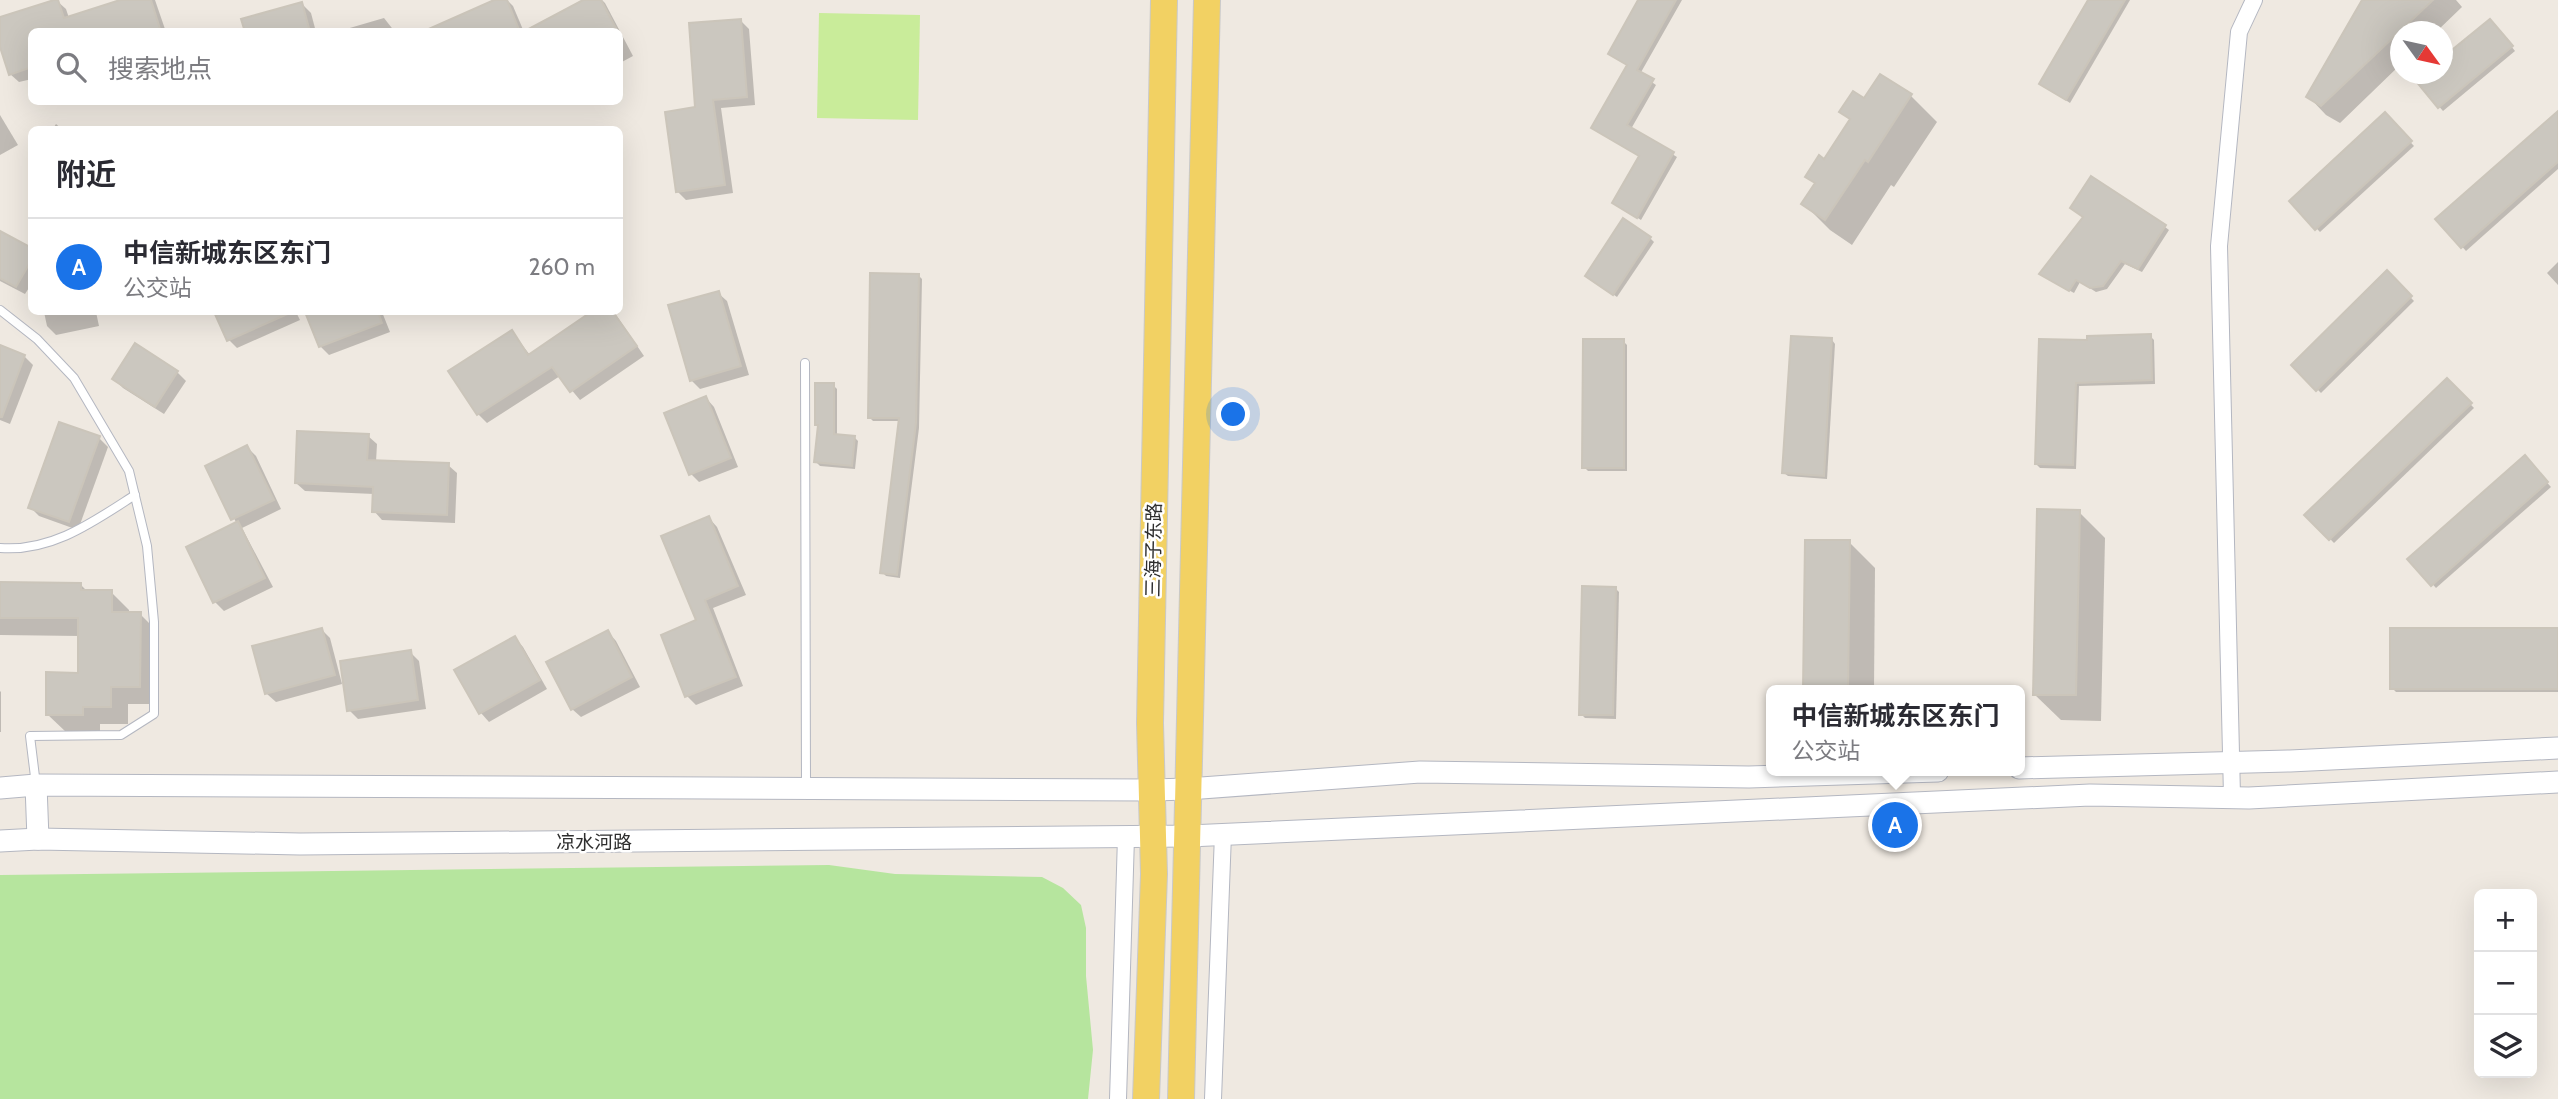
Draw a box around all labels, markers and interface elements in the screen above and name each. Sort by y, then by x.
north arrow [2390,21,2453,84]
search box [28,28,623,105]
icon: search [52,48,90,86]
text: 搜索地点 [108,53,212,85]
text: 附近 [56,156,116,193]
text: 中信新城东区东门 [123,237,331,269]
text: A [72,253,86,281]
text: 260 m [528,253,595,281]
text: 公交站 [123,274,192,302]
your location [1216,397,1250,431]
street label: 三海子东路 [1141,502,1166,598]
popup [1766,685,2025,776]
text: 中信新城东区东门 [1791,700,2000,732]
text: 公交站 [1791,737,1860,765]
pin: A [1872,799,1918,851]
street label: 凉水河路 [556,831,632,854]
map controls [2474,889,2537,1078]
button: + [2474,889,2537,952]
button: − [2474,952,2537,1015]
button: layers [2474,1015,2537,1078]

